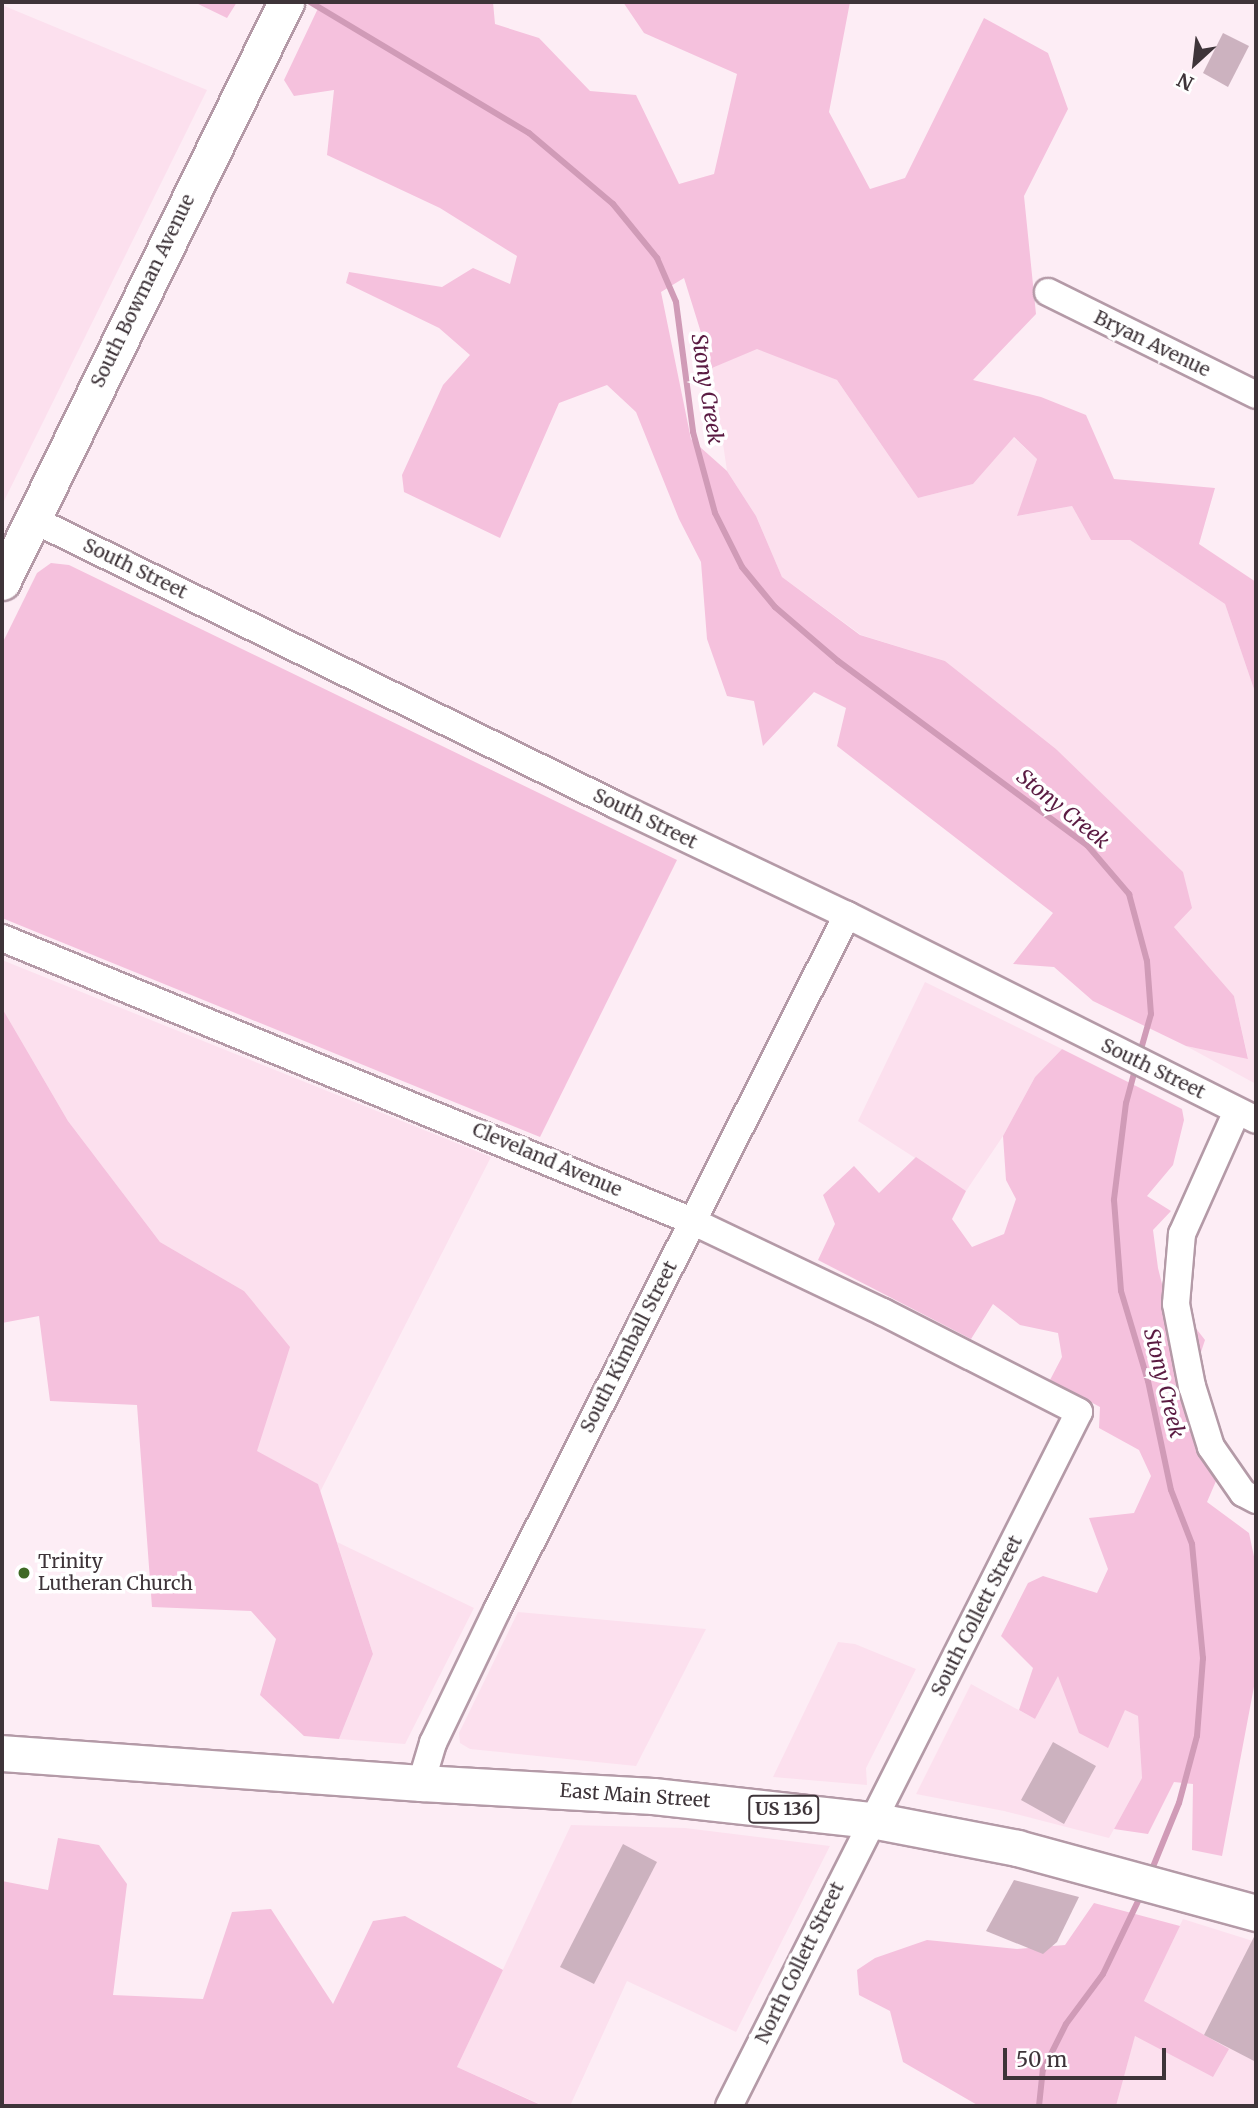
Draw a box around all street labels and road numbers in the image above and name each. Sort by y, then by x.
street label: South Bowman Avenue [86,191,200,391]
street label: Bryan Avenue [1090,306,1214,382]
street label: South Street [79,534,191,604]
street label: South Street [589,784,701,854]
street label: South Street [1097,1034,1209,1104]
street label: Cleveland Avenue [469,1118,625,1202]
street label: South Kimball Street [576,1257,682,1437]
street label: South Collett Street [927,1532,1027,1700]
street label: East Main Street [559,1779,711,1813]
road number: US 136 [747,1795,821,1824]
street label: North Collett Street [751,1878,849,2048]

